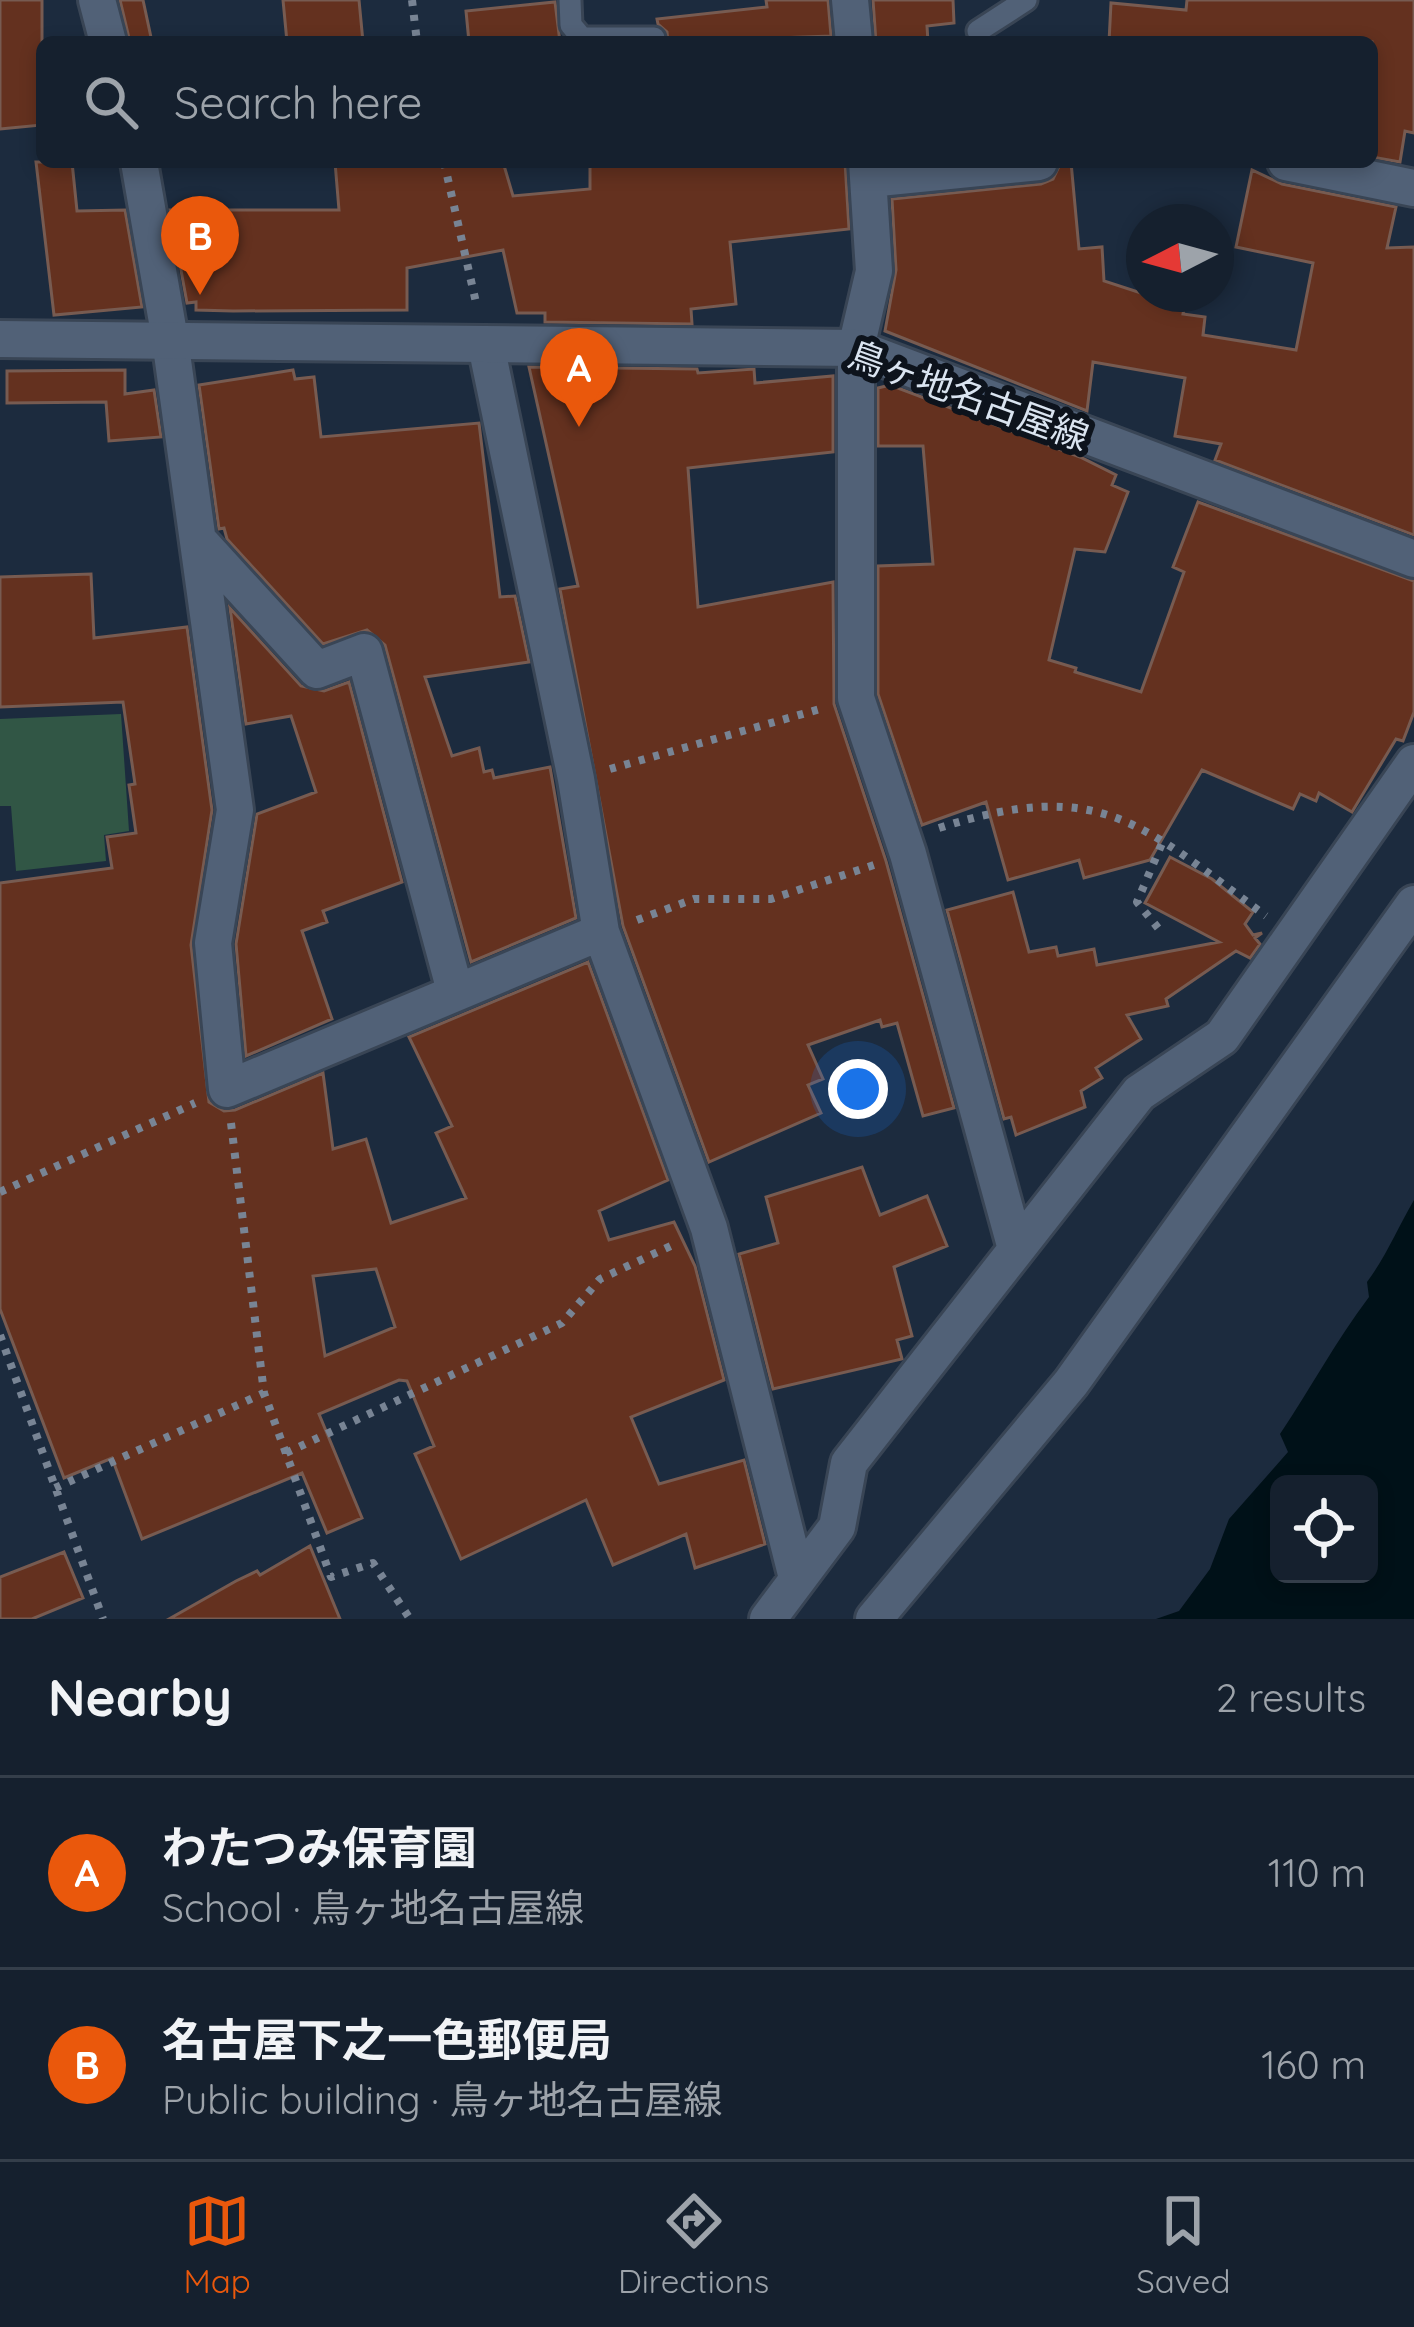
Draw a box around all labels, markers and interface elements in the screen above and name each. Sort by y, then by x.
search box [36,36,1378,168]
icon: search [78,69,144,135]
text: Search here [174,74,422,130]
pin: B [161,196,239,295]
north arrow [1126,204,1234,312]
pin: A [540,328,618,427]
street label: 鳥ヶ地名古屋線 [843,331,1095,459]
your location [828,1059,888,1119]
map controls [1270,1475,1378,1583]
button: locate [1270,1475,1378,1583]
text: Nearby [48,1665,232,1729]
text: 2 results [1216,1673,1366,1722]
text: わたつみ保育園 [162,1819,477,1875]
text: A [75,1848,99,1897]
text: 110 m [1268,1848,1366,1897]
text: School · 鳥ヶ地名古屋線 [162,1883,584,1932]
text: 名古屋下之一色郵便局 [162,2011,612,2067]
text: B [74,2040,100,2089]
text: 160 m [1261,2040,1366,2089]
text: Public building · 鳥ヶ地名古屋線 [162,2075,723,2124]
tab: Map [184,2188,251,2301]
tab: Directions [618,2188,769,2301]
tab: Saved [1136,2188,1230,2301]

